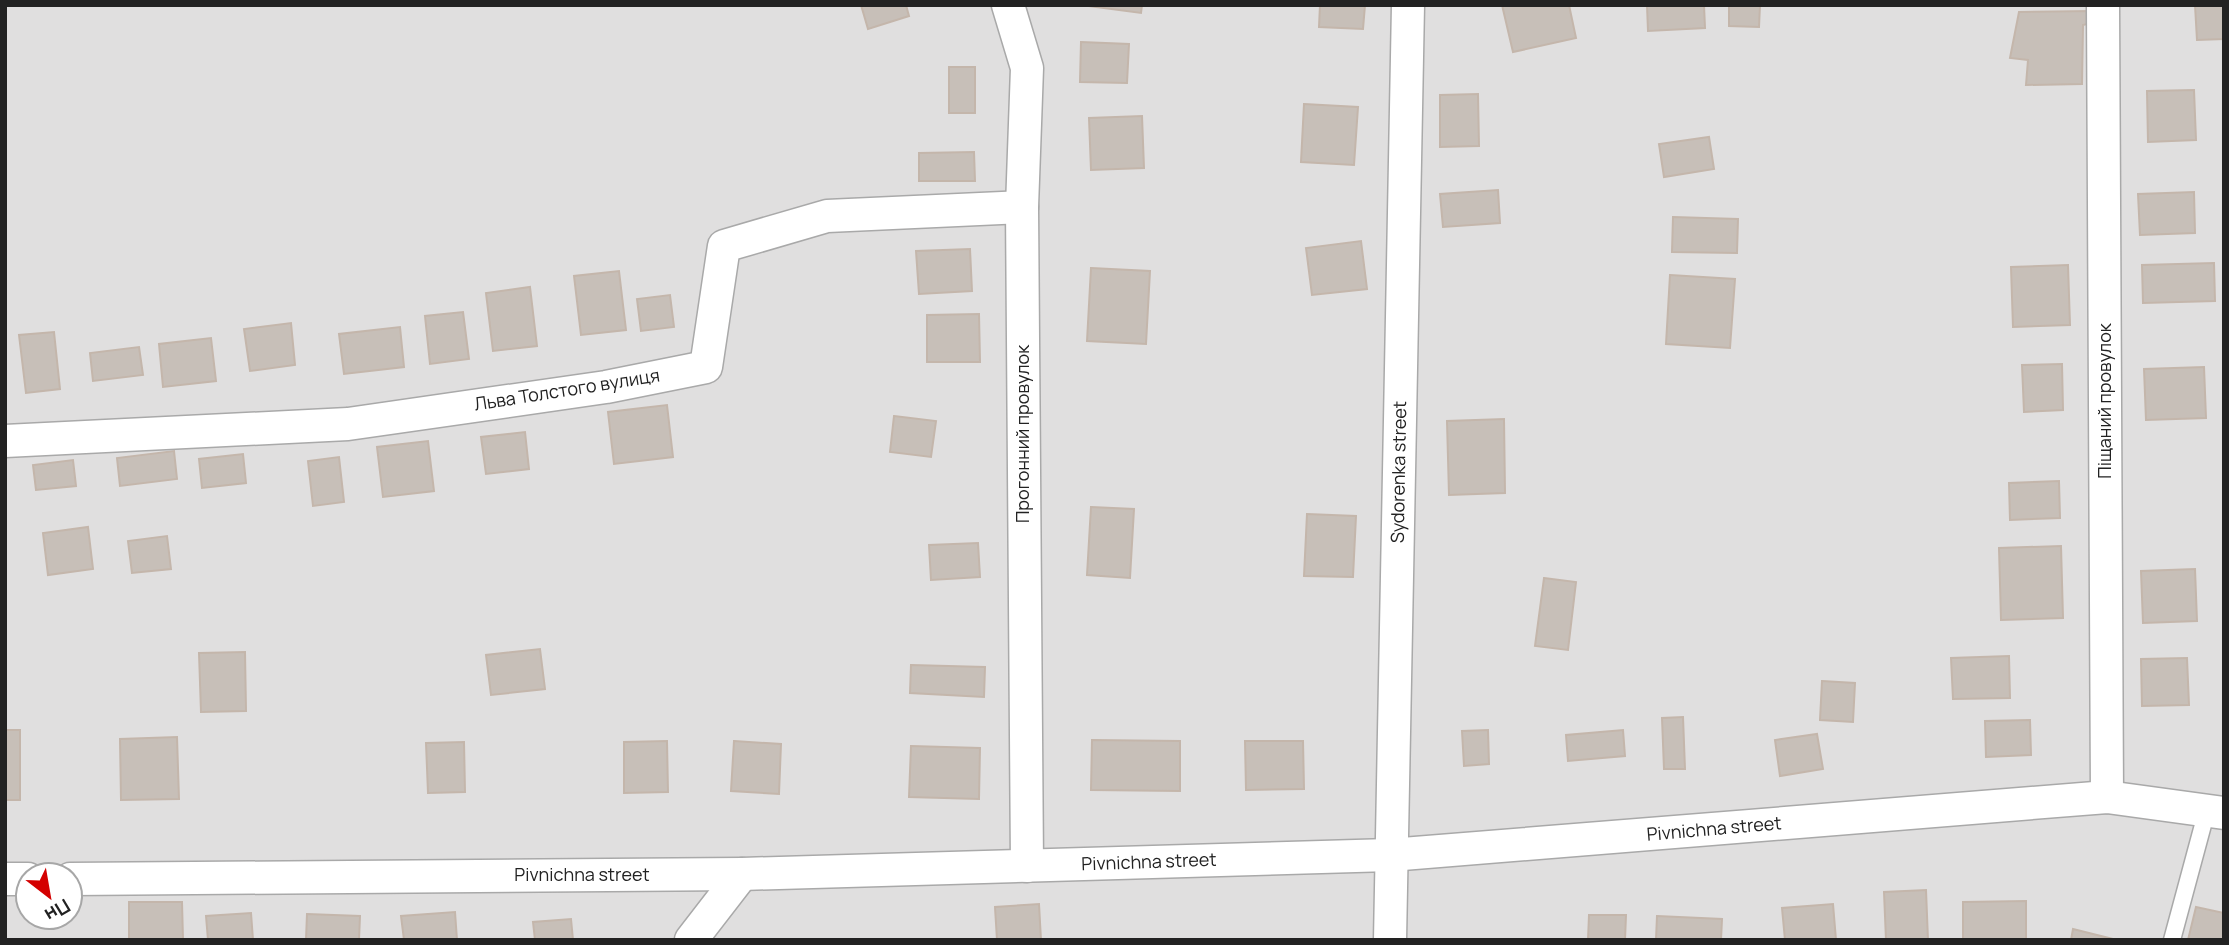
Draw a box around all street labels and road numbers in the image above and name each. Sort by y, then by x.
street label: Піщаний провулок [2092,322,2116,479]
street label: Прогонний провулок [1010,344,1034,523]
street label: Льва Толстого вулиця [472,362,661,416]
street label: Sydorenka street [1385,401,1411,543]
street label: Pivnichna street [1645,810,1782,846]
street label: Pivnichna street [1081,847,1217,875]
street label: Pivnichna street [514,862,650,886]

